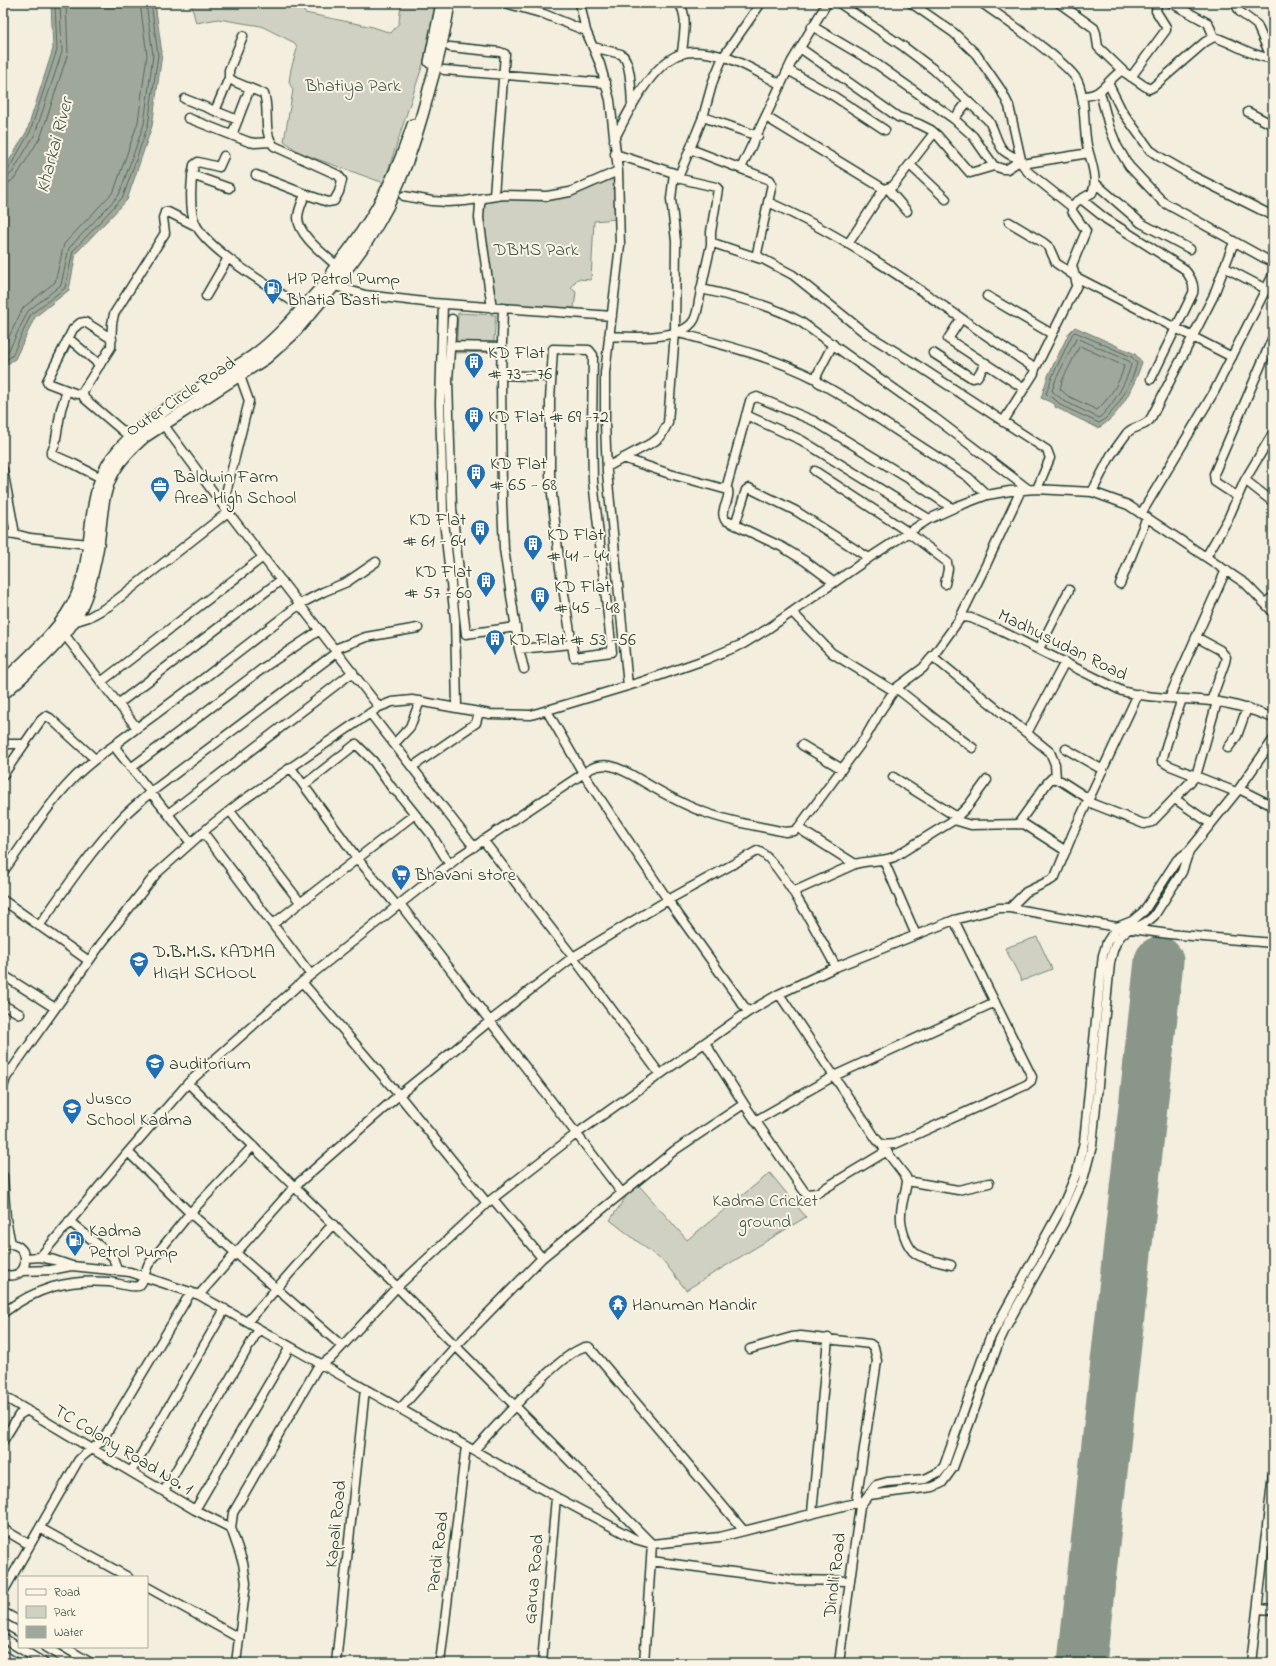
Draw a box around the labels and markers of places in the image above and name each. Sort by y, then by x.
place label: HP Petrol Pump Bhatia Basti [286,267,400,314]
fuel station icon: HP Petrol Pump Bhatia Basti [262,277,284,305]
place label: KD Flat # 73 - 76 [488,341,552,388]
building icon: KD Flat # 73 - 76 [463,351,485,379]
building icon: KD Flat # 69 -72 [463,405,485,433]
place label: KD Flat # 69 -72 [488,405,609,431]
place label: KD Flat # 65 - 68 [490,452,557,499]
building icon: KD Flat # 65 - 68 [465,462,487,490]
place label: Baldwin Farm Area High School [173,465,296,513]
office icon: Baldwin Farm Area High School [149,475,171,503]
place label: KD Flat # 61 - 64 [403,508,467,555]
building icon: KD Flat # 61 - 64 [469,518,491,546]
place label: KD Flat # 41 - 44 [547,523,610,570]
building icon: KD Flat # 41 - 44 [522,533,544,561]
place label: KD Flat # 57 - 60 [405,560,472,607]
building icon: KD Flat # 57 - 60 [475,570,497,598]
place label: KD Flat # 45 - 48 [554,575,620,622]
building icon: KD Flat # 45 - 48 [529,585,551,613]
building icon: KD Flat # 53 -56 [484,628,506,656]
place label: KD Flat # 53 -56 [509,628,636,654]
supermarket icon: Bhavani store [390,863,412,891]
place label: Bhavani store [414,863,517,889]
place label: D.B.M.S. KADMA HIGH SCHOOL [152,940,275,987]
school or university icon: D.B.M.S. KADMA HIGH SCHOOL [128,950,150,978]
school or university icon: auditorium [144,1052,166,1080]
place label: auditorium [169,1052,251,1078]
place label: Jusco School Kadma [86,1087,192,1134]
school or university icon: Jusco School Kadma [61,1097,83,1125]
place label: Kadma Petrol Pump [89,1219,178,1266]
fuel station icon: Kadma Petrol Pump [64,1229,86,1257]
temple icon: Hanuman Mandir [607,1293,629,1321]
place label: Hanuman Mandir [632,1293,757,1319]

